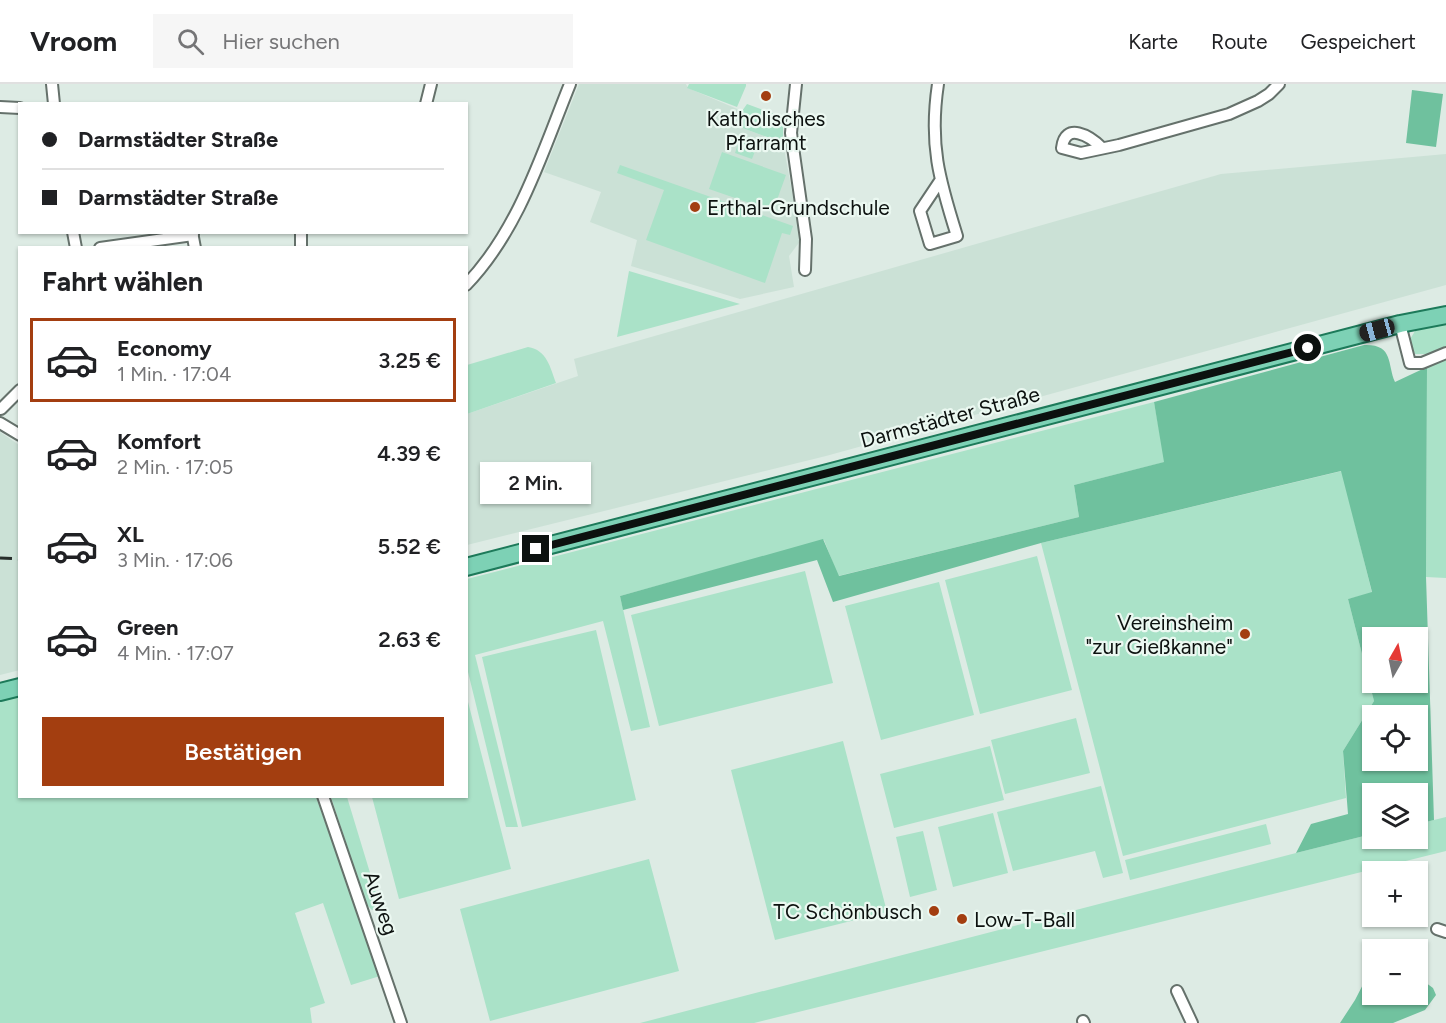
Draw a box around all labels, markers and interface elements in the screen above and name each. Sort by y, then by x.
search box [153,14,573,68]
text: Vroom [30,24,117,58]
icon: search [174,25,207,58]
text: Hier suchen [222,28,340,55]
text: Karte [1128,29,1178,54]
text: Route [1211,29,1267,54]
text: Gespeichert [1300,29,1416,54]
marker: Katholisches Pfarramt [759,89,773,103]
place label: Katholisches Pfarramt [707,106,825,155]
text: Darmstädter Straße [78,126,278,153]
text: Darmstädter Straße [78,184,278,211]
place label: Erthal-Grundschule [707,195,890,220]
marker: Erthal-Grundschule [688,200,702,214]
text: Fahrt wählen [42,265,203,298]
car [1357,317,1397,343]
icon: car [45,333,99,387]
route start [1294,334,1321,361]
text: Economy [117,335,212,362]
text: 3.25 € [378,347,441,374]
text: 1 Min. · 17:04 [117,362,231,386]
street label: Darmstädter Straße [858,381,1042,453]
icon: car [45,426,99,480]
text: Komfort [117,428,201,455]
text: 4.39 € [377,440,441,467]
text: 2 Min. · 17:05 [117,455,233,479]
callout: 2 Min. [480,462,592,504]
text: 2 Min. [508,471,563,495]
icon: car [45,519,99,573]
text: XL [117,521,144,548]
text: 5.52 € [378,533,441,560]
route end [522,535,549,562]
text: 3 Min. · 17:06 [117,548,233,572]
place label: Vereinsheim "zur Gießkanne" [1086,610,1233,659]
icon: car [45,612,99,666]
text: Green [117,614,179,641]
text: 2.63 € [378,626,441,653]
marker: Vereinsheim "zur Gießkanne" [1238,627,1252,641]
north arrow [1362,627,1428,693]
map controls [1362,627,1428,1005]
text: 4 Min. · 17:07 [117,641,234,665]
button: locate [1362,705,1428,771]
button: Bestätigen [42,717,444,786]
button: layers [1362,783,1428,849]
button: + [1362,861,1428,927]
street label: Auweg [358,868,404,938]
place label: TC Schönbusch [773,899,922,924]
marker: TC Schönbusch [927,904,941,918]
place label: Low-T-Ball [974,907,1075,932]
marker: Low-T-Ball [955,912,969,926]
button: − [1362,939,1428,1005]

